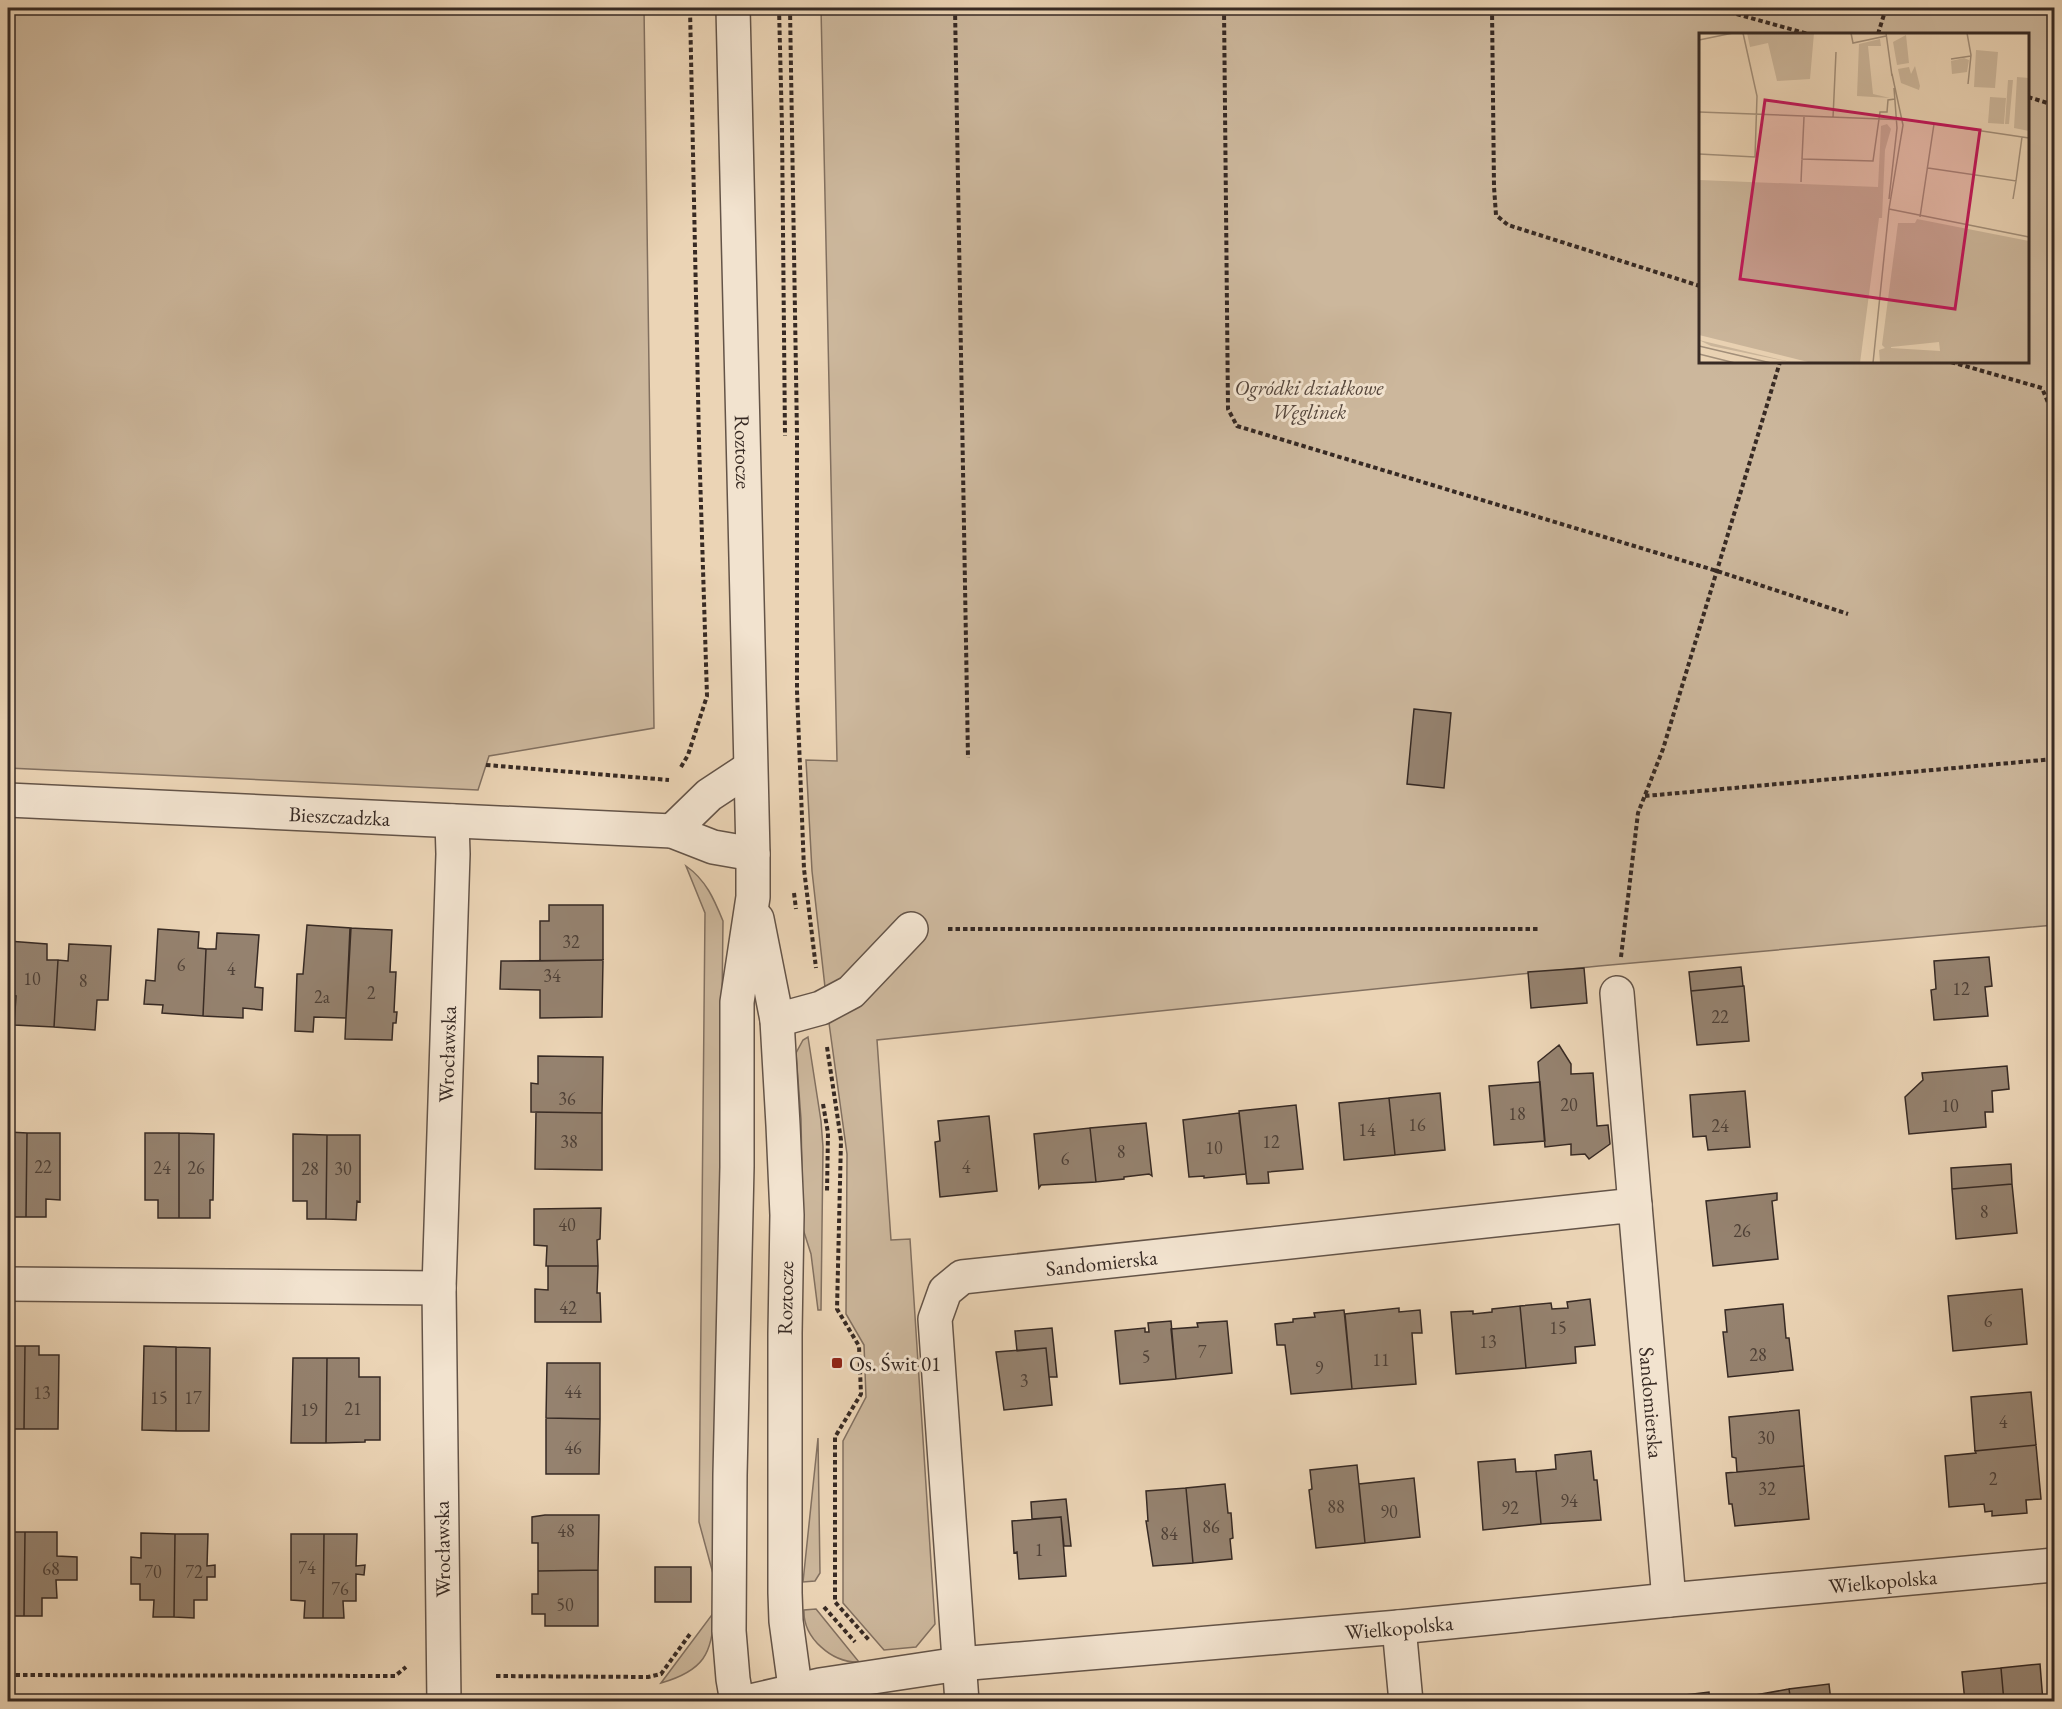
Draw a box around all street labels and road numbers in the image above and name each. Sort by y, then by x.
street label: Roztocze [729,414,758,489]
street label: Bieszczadzka [288,800,392,831]
street label: Wrocławska [431,1005,462,1103]
street label: Sandomierska [1044,1243,1159,1281]
street label: Roztocze [771,1261,799,1335]
street label: Sandomierska [1634,1346,1670,1460]
street label: Wrocławska [428,1500,456,1598]
street label: Wielkopolska [1827,1562,1939,1599]
street label: Wielkopolska [1344,1608,1455,1645]

